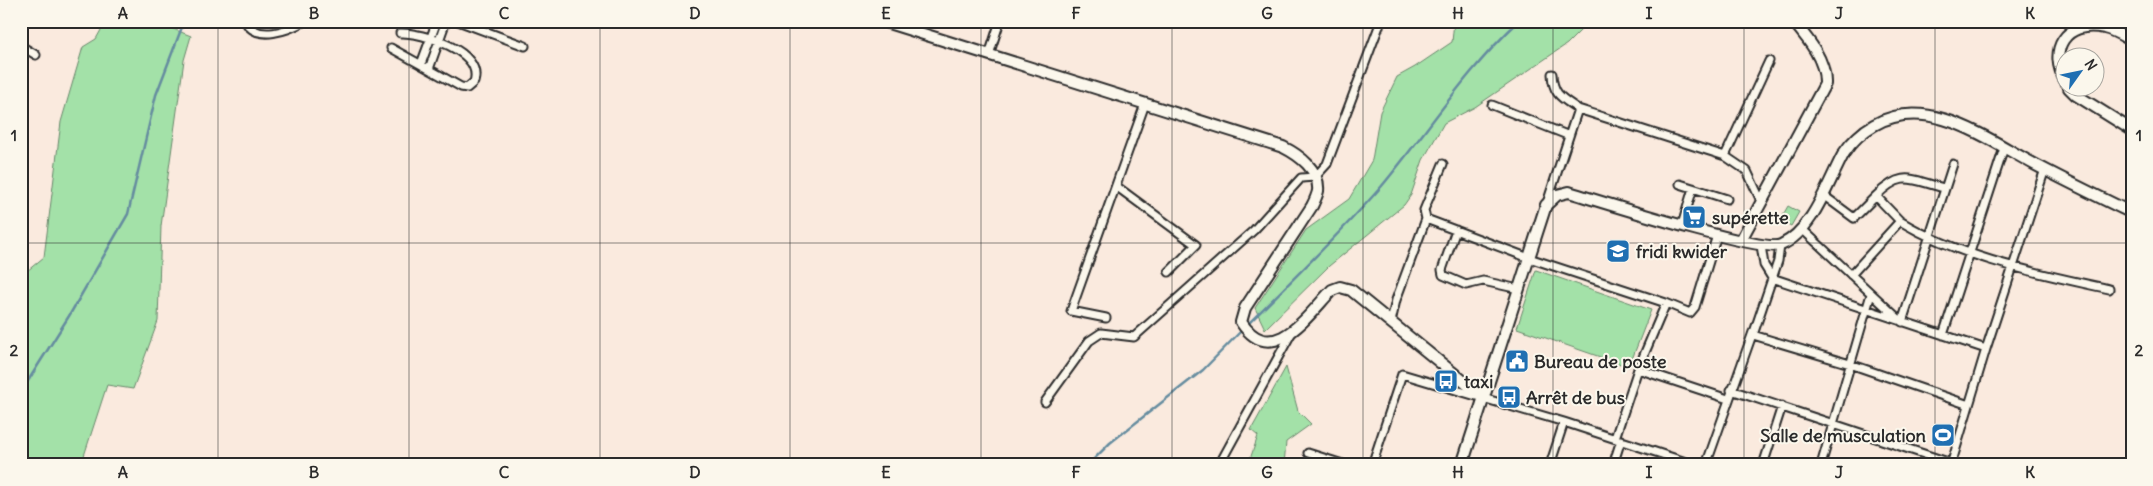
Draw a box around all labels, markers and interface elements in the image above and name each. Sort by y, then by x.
text: A [118,3,128,23]
text: B [309,3,320,23]
text: C [499,3,510,23]
text: D [689,3,701,23]
text: E [881,3,891,23]
text: F [1071,3,1081,23]
text: G [1261,3,1273,23]
text: H [1452,3,1464,23]
text: I [1646,3,1653,23]
text: J [1835,3,1844,23]
text: K [2025,3,2035,23]
north arrow [2056,48,2106,98]
text: N [2081,56,2101,74]
text: 1 [11,125,17,145]
text: 1 [2136,125,2142,145]
supermarket icon: supérette [1681,204,1707,230]
place label: supérette [1712,206,1789,229]
school or university icon: fridi kwider [1605,238,1631,264]
place label: fridi kwider [1636,240,1728,263]
text: 2 [10,340,19,360]
text: 2 [2135,340,2144,360]
public building icon: Bureau de poste [1504,348,1530,374]
place label: Bureau de poste [1534,350,1667,373]
bus stop icon: taxi [1433,368,1459,394]
place label: taxi [1464,370,1493,393]
bus stop icon: Arrêt de bus [1496,384,1522,410]
place label: Arrêt de bus [1526,386,1625,409]
sports icon: Salle de musculation [1930,422,1956,448]
place label: Salle de musculation [1760,424,1927,447]
text: A [118,462,128,482]
text: B [309,462,320,482]
text: C [499,462,510,482]
text: D [689,462,701,482]
text: E [881,462,891,482]
text: F [1071,462,1081,482]
text: G [1261,462,1273,482]
text: H [1452,462,1464,482]
text: I [1646,462,1653,482]
text: J [1835,462,1844,482]
text: K [2025,462,2035,482]

